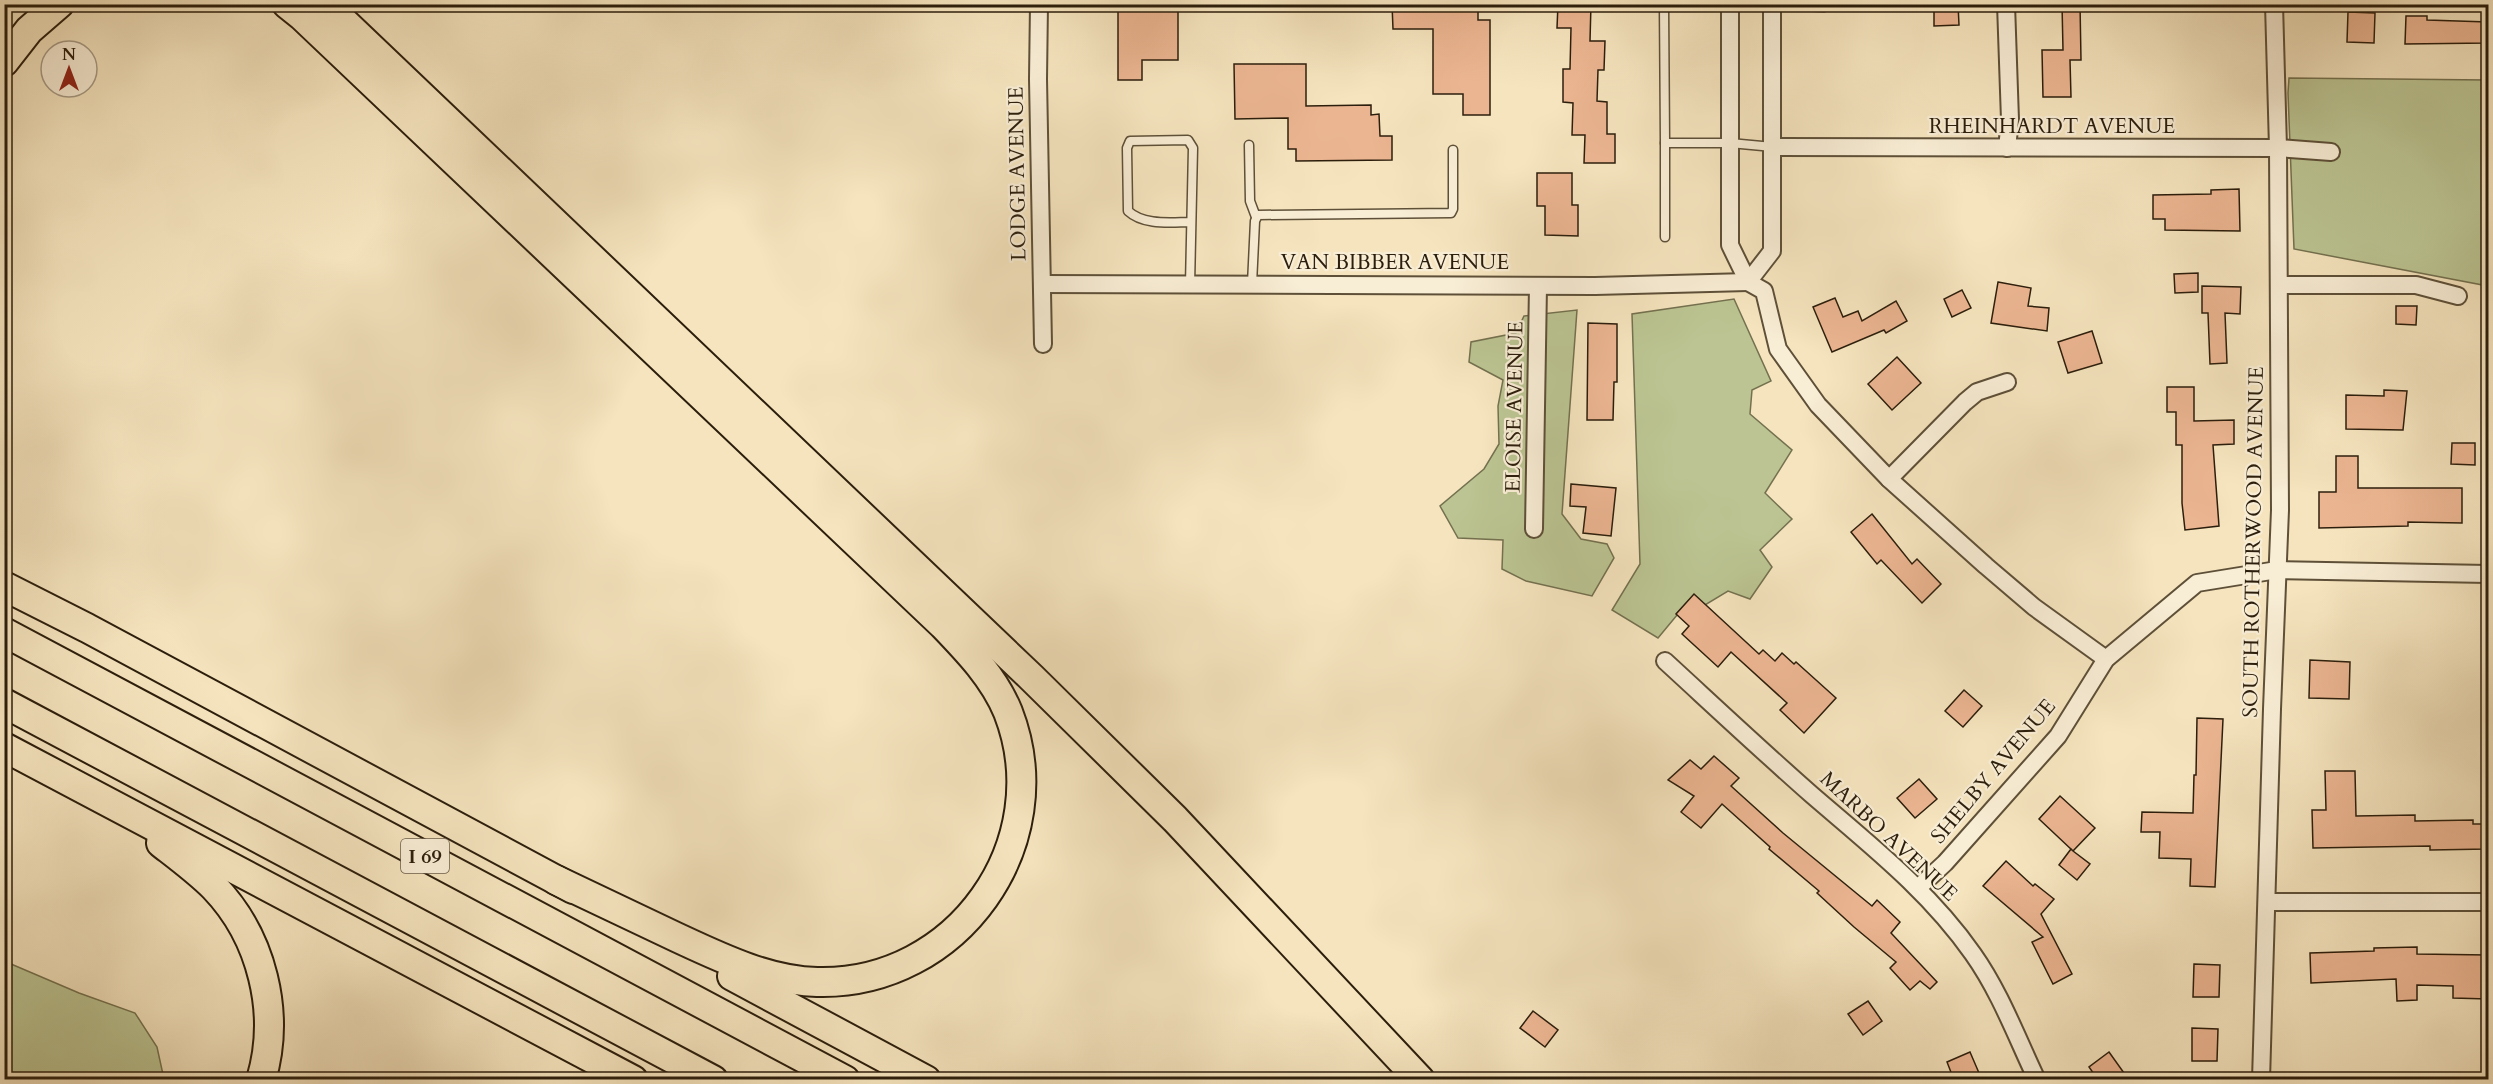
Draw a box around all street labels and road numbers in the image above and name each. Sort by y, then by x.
street label: LODGE AVENUE [1001,86,1034,261]
street label: RHEINHARDT AVENUE [1929,112,2175,141]
street label: VAN BIBBER AVENUE [1281,248,1509,277]
street label: ELOISE AVENUE [1499,321,1530,493]
street label: SOUTH ROTHERWOOD AVENUE [2236,366,2271,718]
street label: SHELBY AVENUE [1924,693,2063,850]
street label: MARBO AVENUE [1813,765,1964,908]
road number: I 69 [401,839,449,873]

